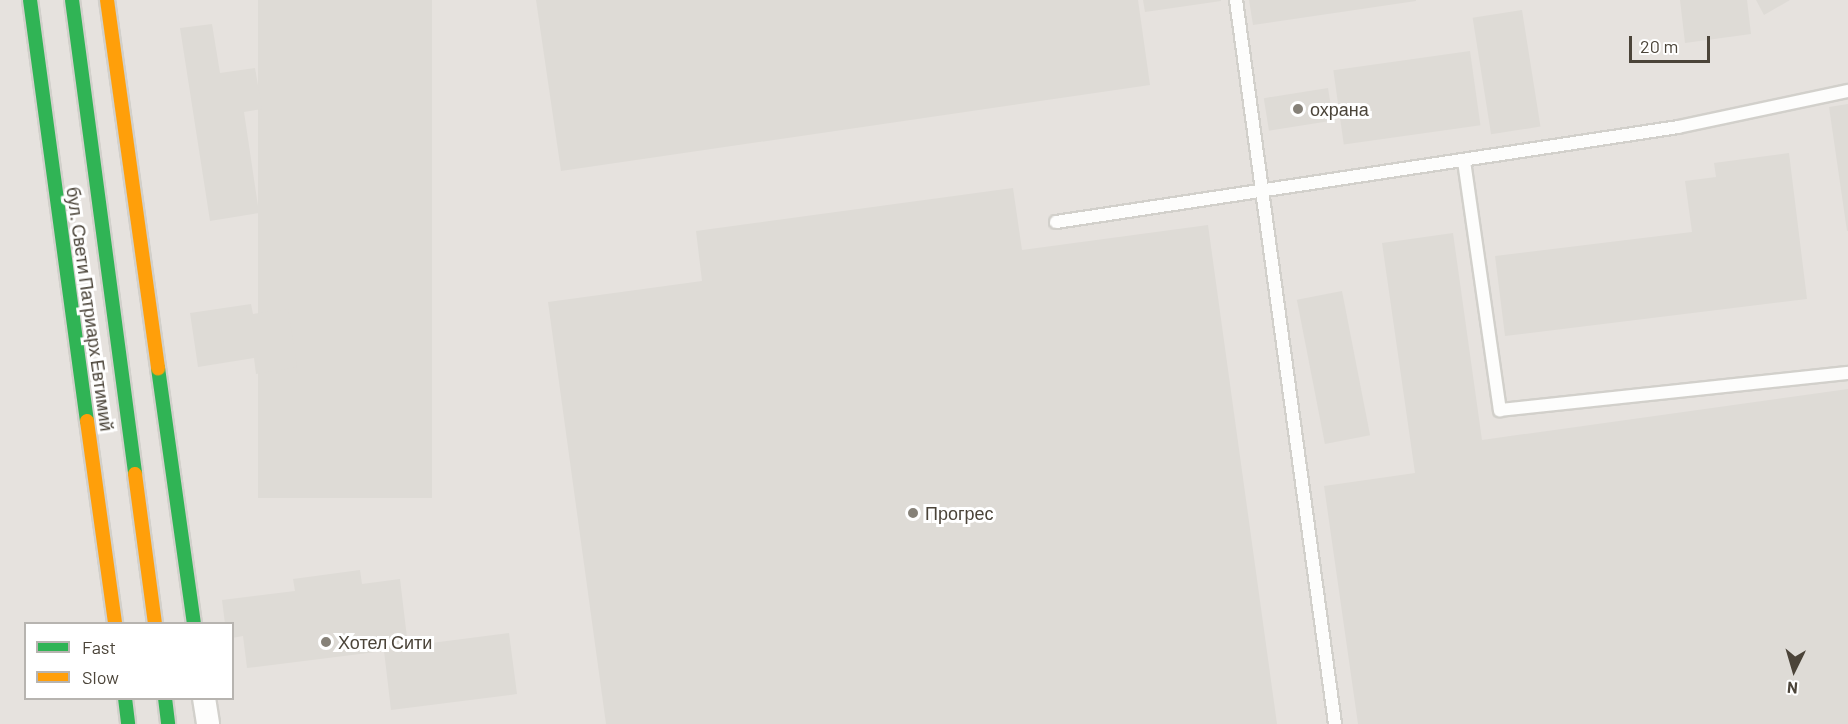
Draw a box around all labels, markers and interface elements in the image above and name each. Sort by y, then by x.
scale bar [1632,24,1713,62]
text: 20 m [1640,35,1678,57]
place label: охрана [1310,98,1369,120]
marker: охрана [1291,102,1305,116]
street label: бул. Свети Патриарх Евтимий [62,185,118,433]
place label: Прогрес [925,502,994,524]
marker: Прогрес [906,506,920,520]
legend [24,622,234,700]
place label: Хотел Сити [338,631,432,653]
marker: Хотел Сити [319,635,333,649]
text: Fast [82,636,116,658]
north arrow [1764,640,1824,700]
text: Slow [82,666,119,688]
text: N [1786,679,1799,698]

